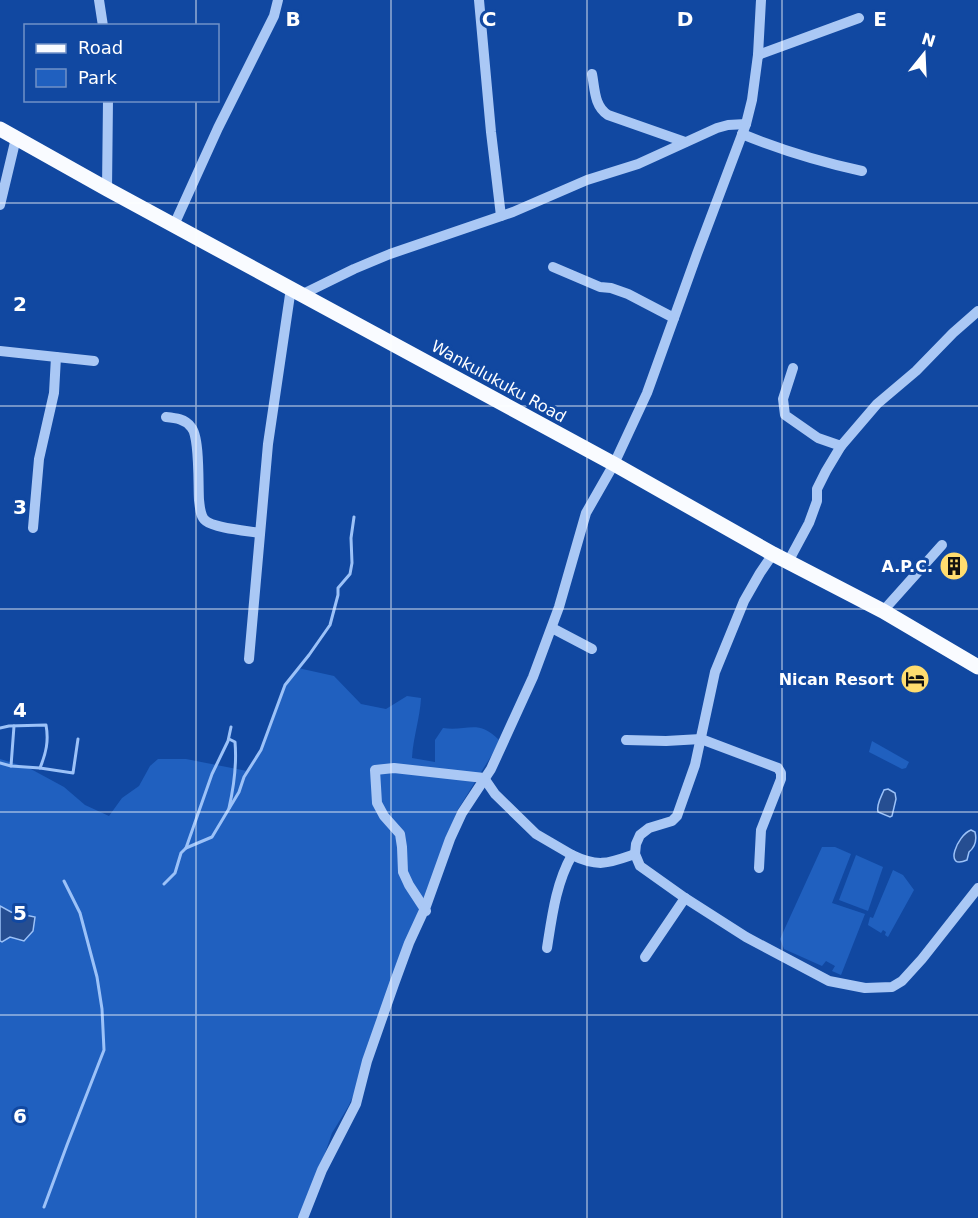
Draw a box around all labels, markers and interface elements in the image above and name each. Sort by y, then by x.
text: B [285,7,301,31]
text: C [482,7,496,31]
text: D [677,7,693,31]
text: E [873,7,887,31]
legend [24,24,219,102]
north arrow [894,24,954,84]
text: N [919,29,938,51]
text: Road [78,37,123,58]
text: Park [78,67,117,88]
text: 2 [13,292,27,316]
street label: Wankulukuku Road [428,336,570,426]
text: 3 [13,495,27,519]
building icon: A.P.C. [938,550,970,582]
place label: A.P.C. [882,557,933,576]
hotel icon: Nican Resort [899,663,931,695]
place label: Nican Resort [779,670,894,689]
text: 4 [13,698,27,722]
text: 5 [13,901,27,925]
text: 6 [13,1104,27,1128]

